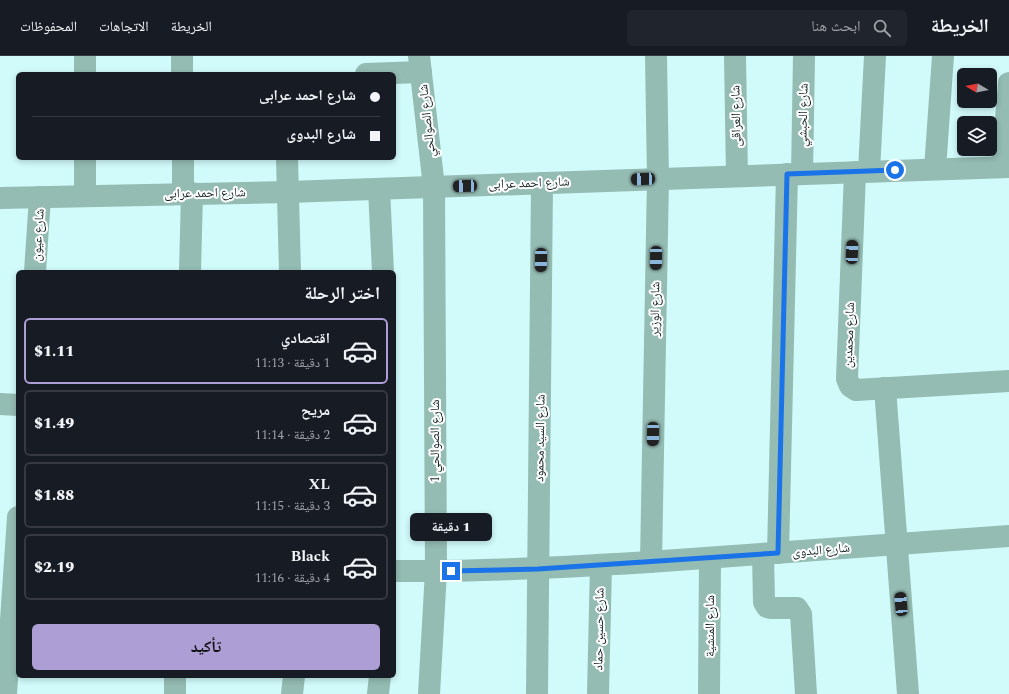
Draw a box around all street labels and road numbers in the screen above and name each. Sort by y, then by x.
street label: شارع الصوالحي [413,83,441,159]
street label: شارع الحبشي [792,83,814,147]
street label: شارع العراقى [725,85,747,147]
street label: شارع احمد عرابى [488,172,570,194]
street label: شارع احمد عرابى [164,182,246,204]
street label: شارع عيون [26,208,50,262]
street label: شارع الوزير [645,282,665,337]
street label: شارع محمدين [838,302,860,368]
street label: شارع السيد محمود [529,394,551,482]
street label: شارع الصوالحي 1 [425,399,445,483]
street label: شارع البدوى [791,538,851,562]
street label: شارع حسين حماد [588,587,610,671]
street label: شارع المنشية [700,595,720,657]

